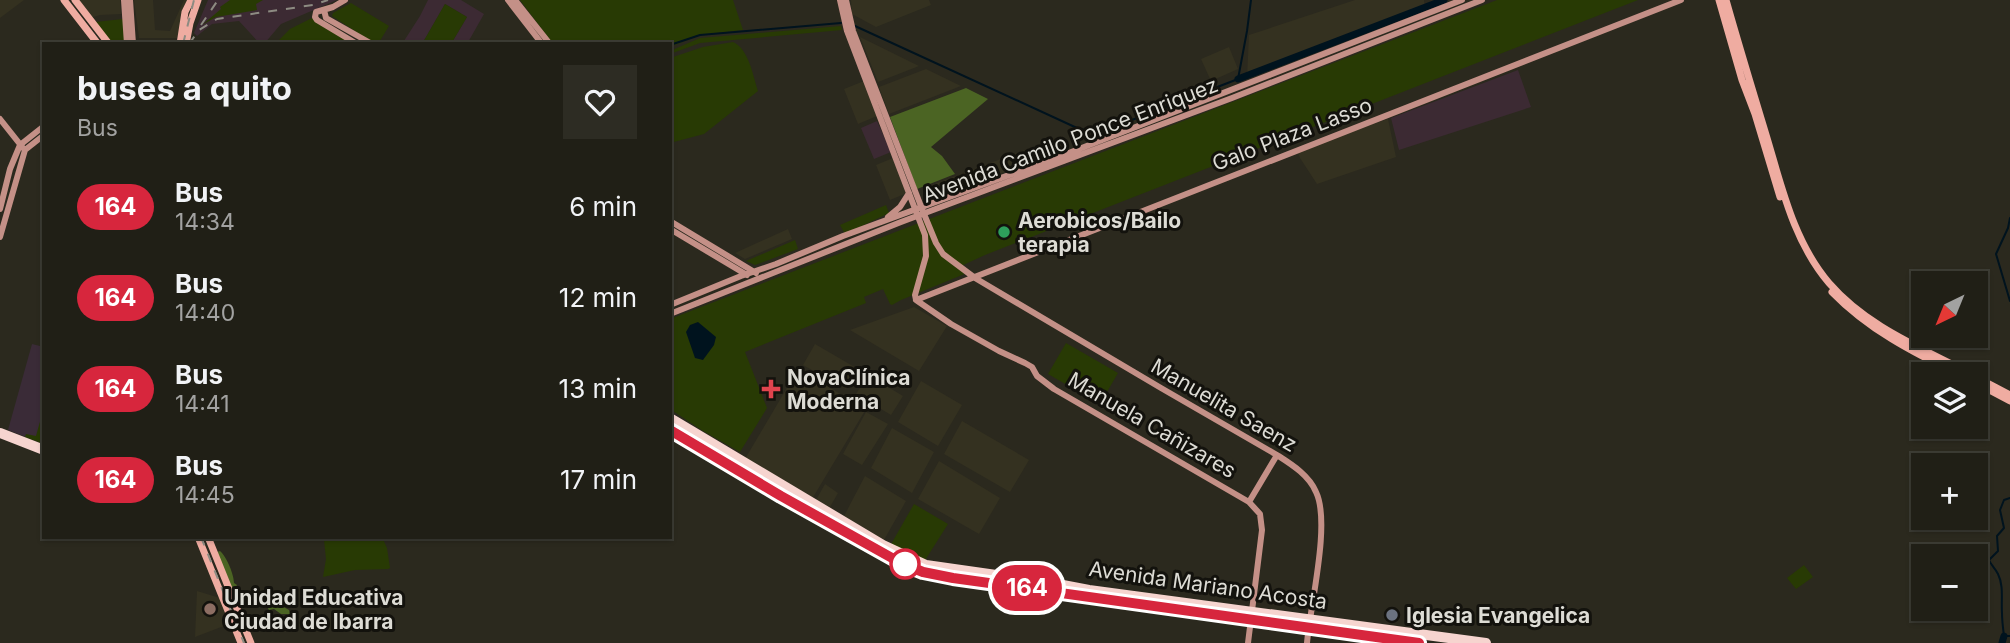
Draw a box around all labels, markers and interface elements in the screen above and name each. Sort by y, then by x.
button: heart [563,65,637,139]
text: buses a quito [77,68,292,108]
street label: Avenida Camilo Ponce Enriquez [919,72,1221,208]
street label: Galo Plaza Lasso [1209,92,1375,176]
text: Bus [77,114,118,142]
text: Bus [175,177,223,208]
text: 6 min [569,191,637,222]
text: 164 [94,192,137,221]
text: 14:34 [175,208,235,236]
place label: Aerobicos/Bailo terapia [1018,208,1181,257]
marker: Aerobicos/Bailo terapia [996,224,1012,240]
text: Bus [175,268,223,299]
north arrow [1911,271,1988,348]
map controls [1911,271,1988,621]
text: 12 min [559,282,637,313]
text: 164 [94,283,137,312]
text: 14:40 [175,299,235,327]
street label: Manuelita Saenz [1147,353,1301,457]
text: Bus [175,359,223,390]
button: layers [1911,362,1988,439]
place label: NovaClínica Moderna [787,365,911,414]
street label: Manuela Cañizares [1064,367,1240,483]
text: 13 min [559,373,637,404]
text: 164 [94,374,137,403]
marker: NovaClínica Moderna [761,379,781,399]
text: 14:41 [175,390,230,418]
text: Bus [175,450,223,481]
button: + [1911,453,1988,530]
text: 17 min [560,464,637,495]
text: 164 [94,465,137,494]
text: 14:45 [175,481,235,509]
button: − [1911,544,1988,621]
unlabelled marker [890,549,920,579]
street label: Avenida Mariano Acosta [1087,556,1329,614]
line badge: 164 [987,565,1067,611]
text: 164 [1006,573,1048,602]
place label: Unidad Educativa Ciudad de Ibarra [224,585,404,634]
marker: Unidad Educativa Ciudad de Ibarra [202,601,218,617]
place label: Iglesia Evangelica [1406,603,1590,628]
marker: Iglesia Evangelica [1384,607,1400,623]

